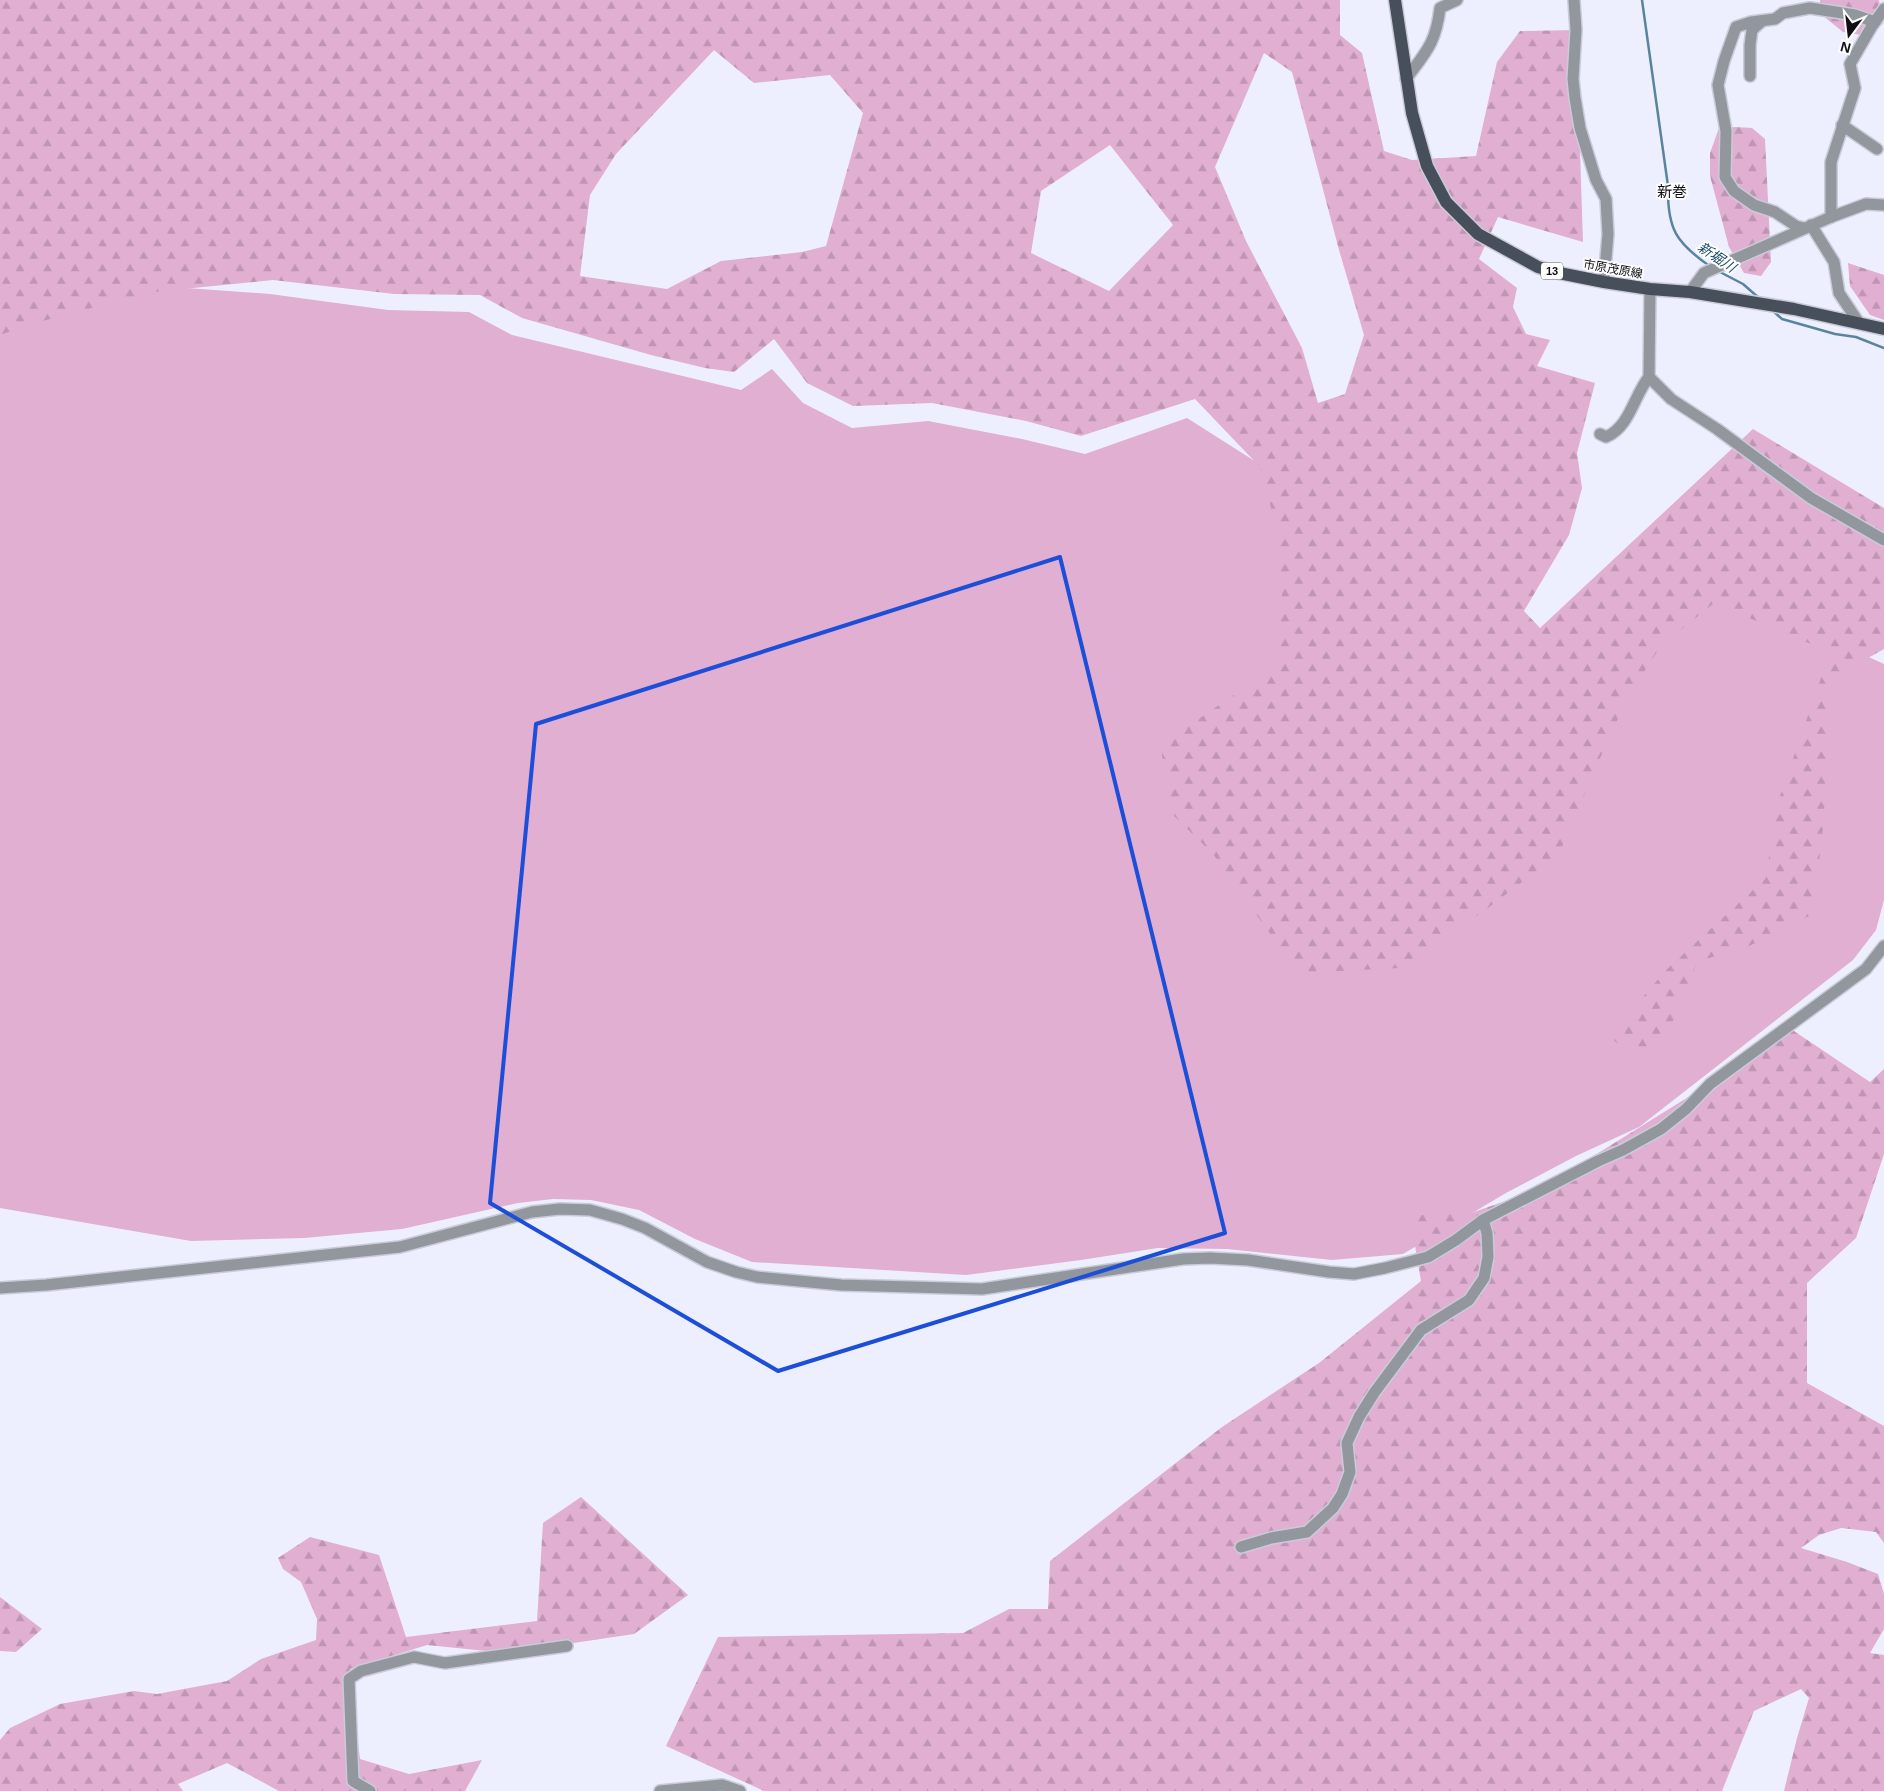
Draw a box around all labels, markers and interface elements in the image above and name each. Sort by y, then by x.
north arrow [1824,10,1874,60]
text: N [1839,39,1853,57]
district label: 新巻 [1657,183,1687,200]
water label: 新堀川 [1695,239,1741,276]
street label: 市原茂原線 [1582,257,1644,281]
road number: 13 [1541,262,1563,280]

